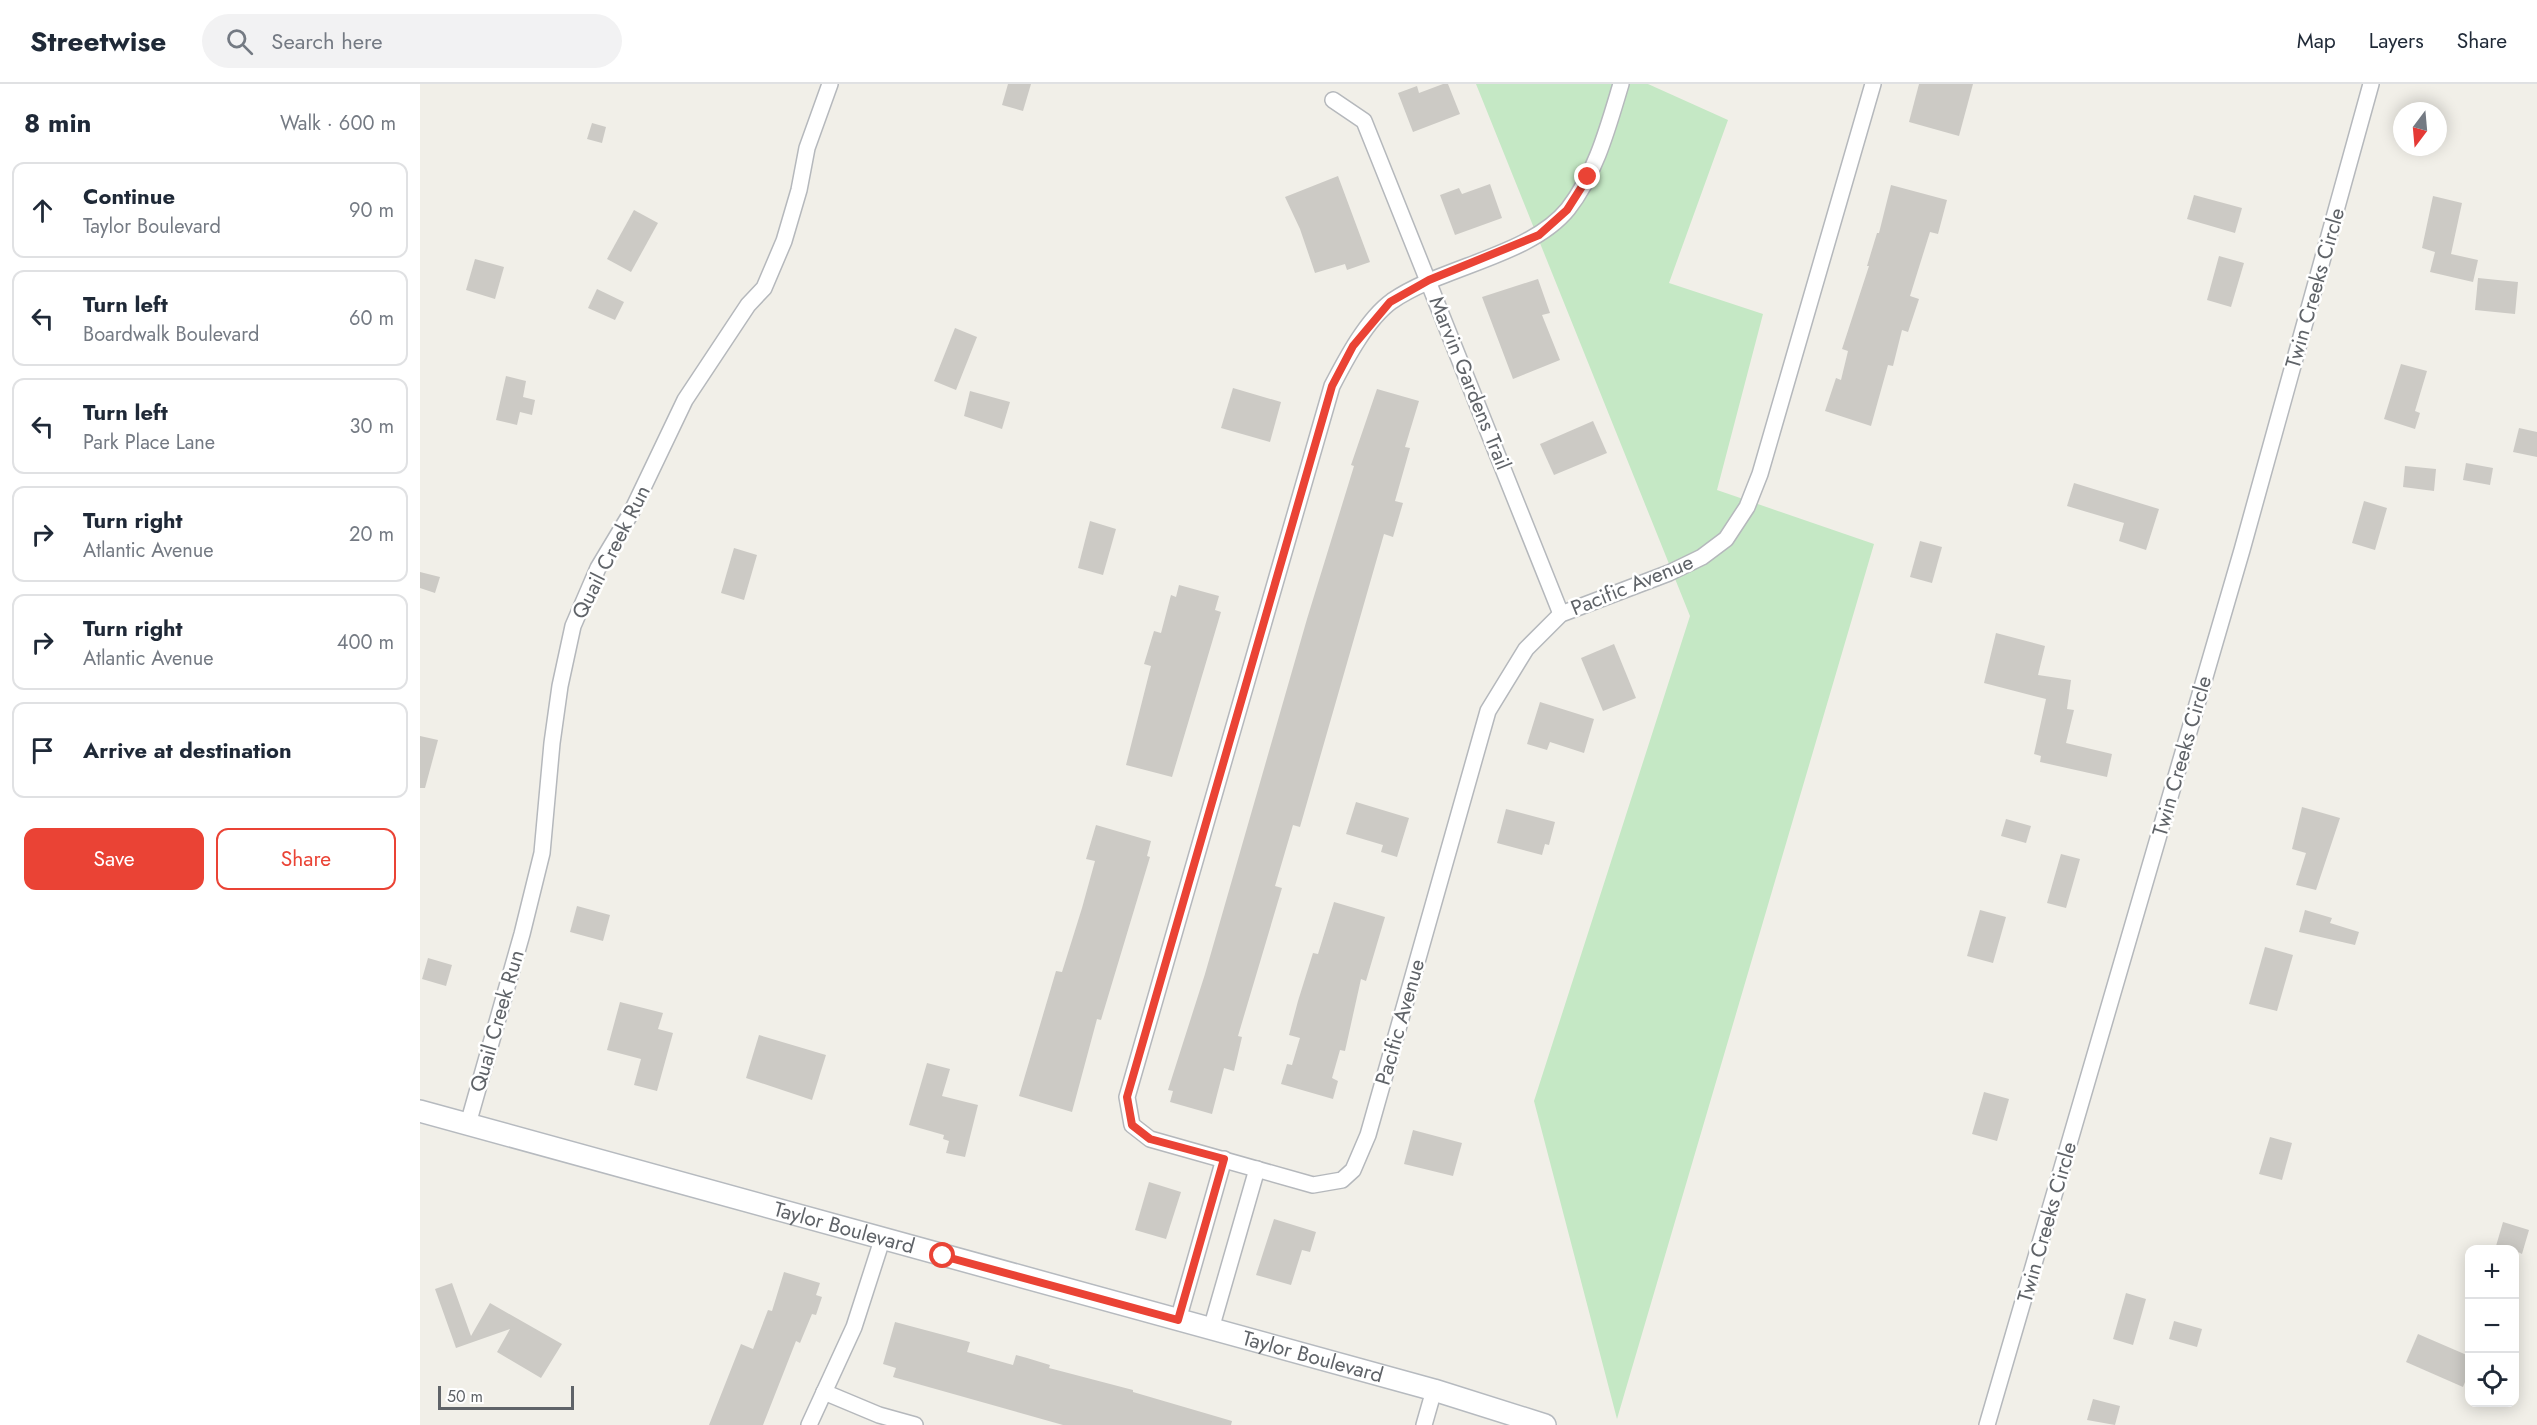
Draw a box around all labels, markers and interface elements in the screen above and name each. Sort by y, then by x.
search box [202,14,622,68]
text: Streetwise [30,21,166,62]
icon: search [223,25,256,58]
text: Search here [271,25,383,57]
text: Map [2297,26,2336,56]
text: Layers [2369,26,2424,56]
text: Share [2457,26,2507,56]
north arrow [2393,102,2447,156]
text: 8 min [24,104,92,142]
text: Walk · 600 m [280,109,396,138]
route end [1574,163,1600,189]
text: Continue [83,180,175,212]
icon: ahead [26,194,59,227]
text: 90 m [349,196,394,225]
street label: Twin Creeks Circle [2278,204,2352,372]
text: Taylor Boulevard [83,212,221,241]
text: Turn left [83,288,168,320]
street label: Marvin Gardens Trail [1421,292,1519,474]
icon: left [26,302,59,335]
text: 60 m [349,304,394,333]
text: Boardwalk Boulevard [83,320,259,349]
text: Turn left [83,396,168,428]
icon: left [26,410,59,443]
text: 30 m [349,412,394,441]
text: Park Place Lane [83,428,215,457]
street label: Quail Creek Run [564,480,658,624]
text: Turn right [83,504,183,536]
icon: right [26,518,59,551]
text: 20 m [349,520,394,549]
text: Atlantic Avenue [83,536,214,565]
street label: Pacific Avenue [1566,547,1698,623]
text: Turn right [83,612,183,644]
icon: right [26,626,59,659]
text: 400 m [337,628,394,657]
text: Atlantic Avenue [83,644,214,673]
street label: Twin Creeks Circle [2145,672,2219,840]
icon: arrive [26,734,59,767]
text: Arrive at destination [83,734,292,766]
button: Save [24,828,204,890]
button: Share [216,828,396,890]
street label: Quail Creek Run [462,946,532,1096]
street label: Pacific Avenue [1368,955,1432,1088]
street label: Twin Creeks Circle [2010,1138,2084,1306]
street label: Taylor Boulevard [770,1194,918,1261]
route start [929,1242,955,1268]
map controls [2465,1245,2519,1407]
button: + [2465,1245,2519,1299]
button: − [2465,1299,2519,1353]
street label: Taylor Boulevard [1239,1323,1387,1390]
button: locate [2465,1353,2519,1407]
scale bar [438,1383,574,1410]
text: 50 m [447,1385,483,1408]

